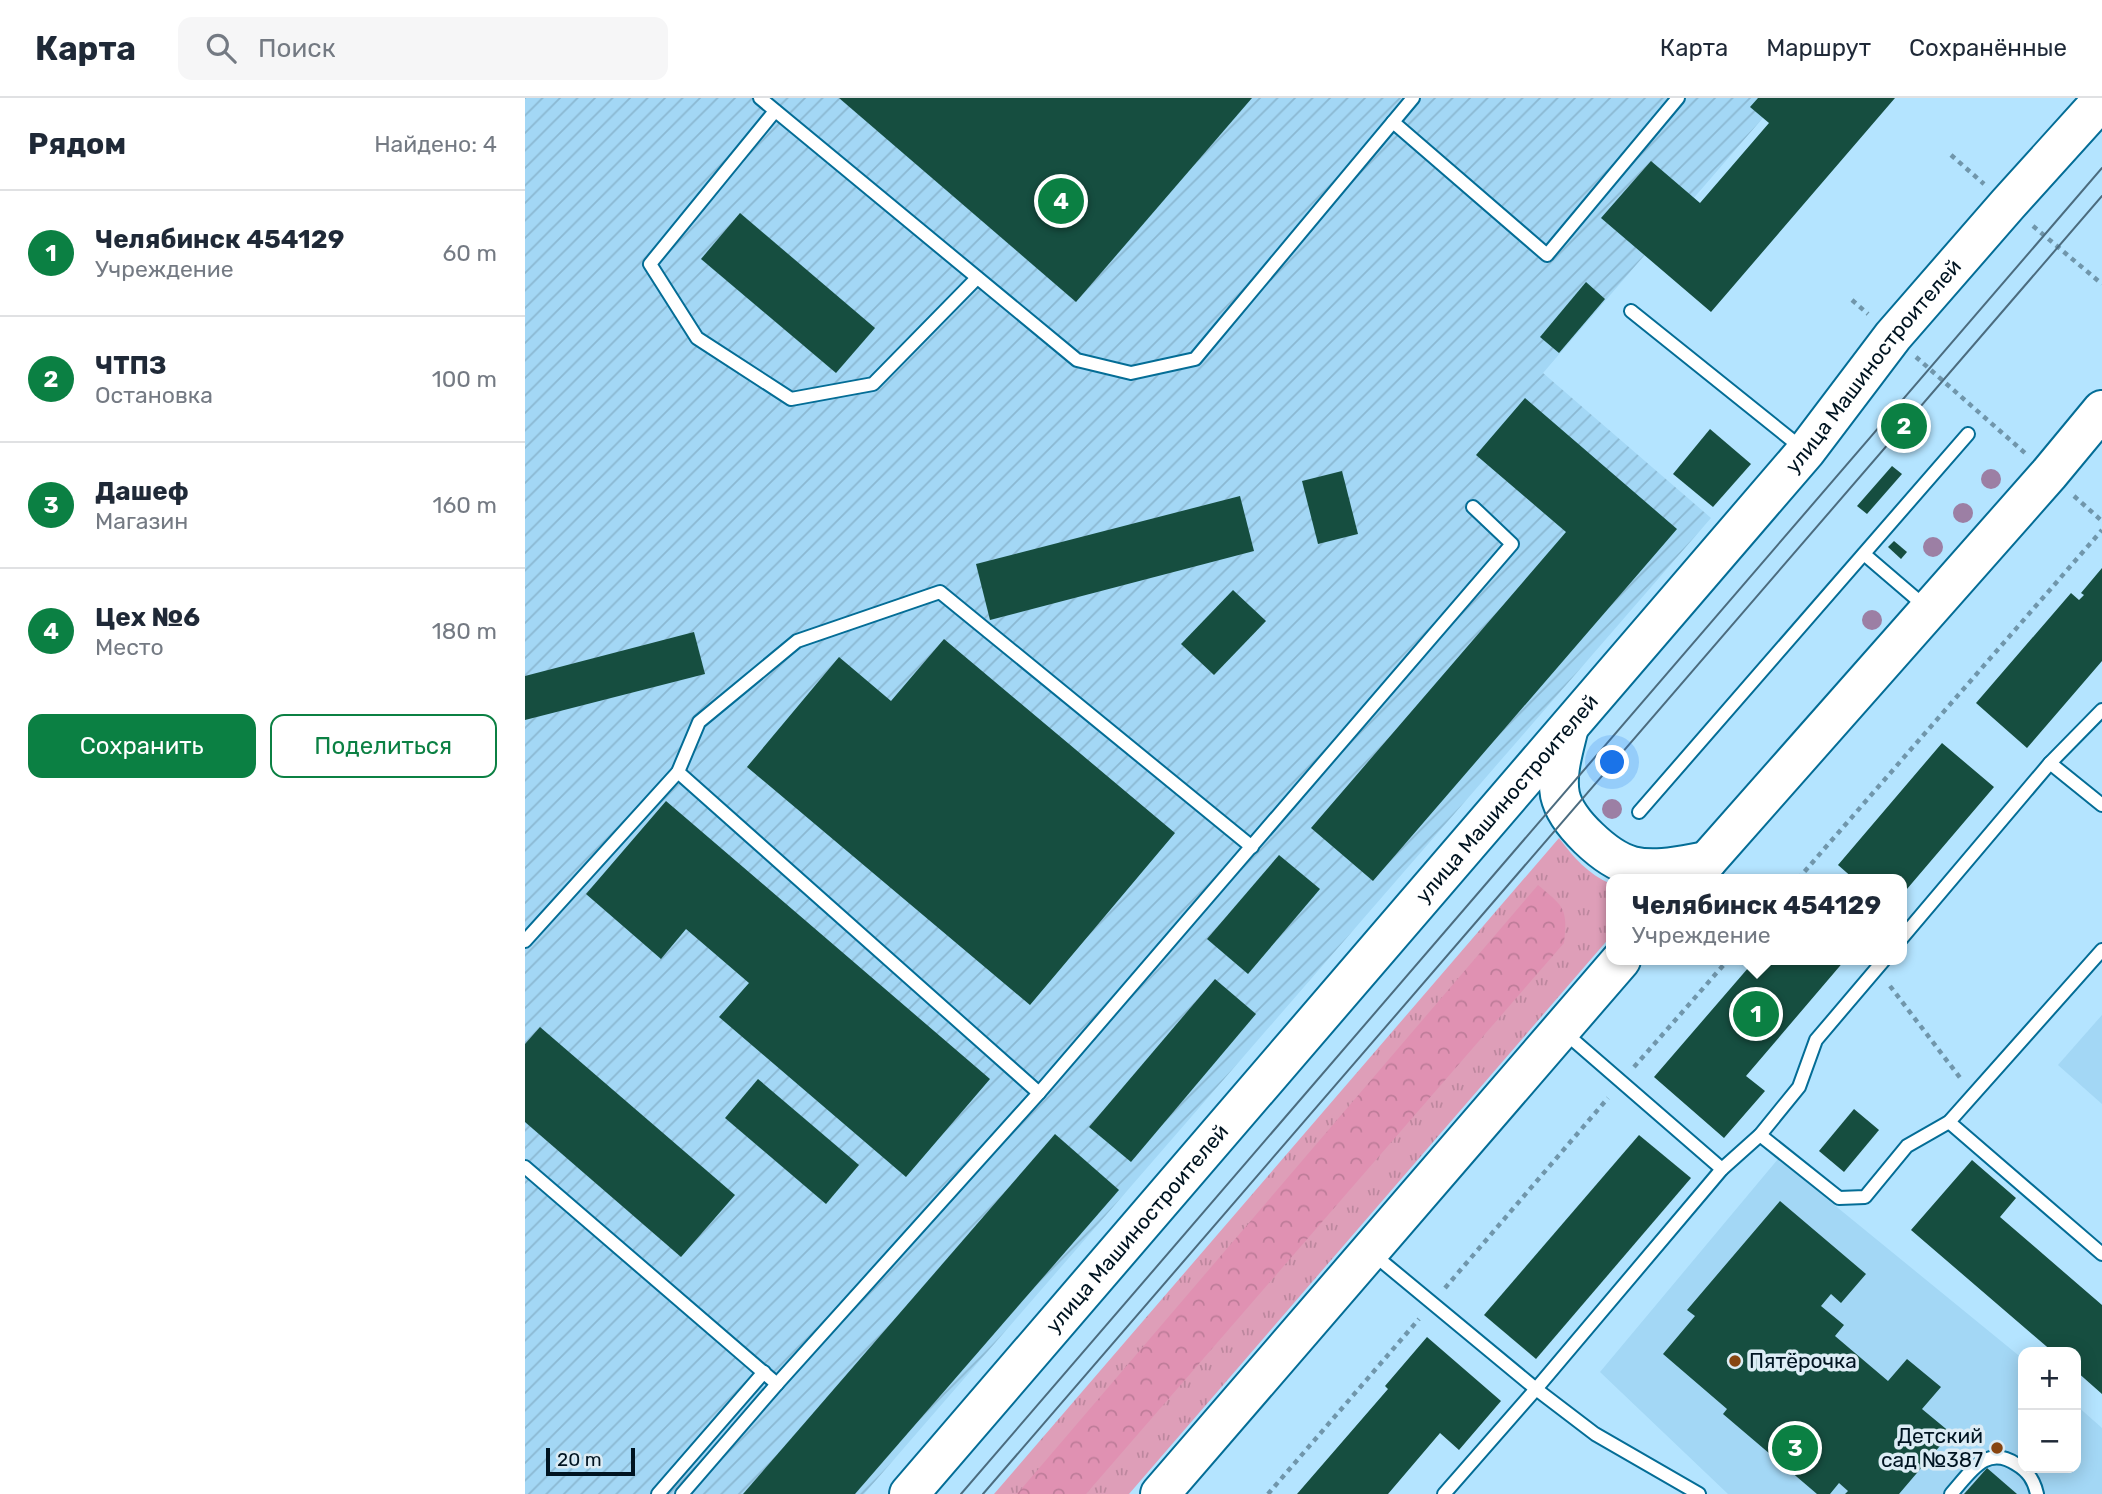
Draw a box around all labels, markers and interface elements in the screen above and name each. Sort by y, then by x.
search box [178,17,668,80]
text: Карта [35,29,136,68]
icon: search [202,29,240,67]
text: Поиск [258,33,336,64]
text: Карта [1660,34,1728,62]
text: Маршрут [1766,34,1871,62]
text: Сохранённые [1909,34,2067,62]
text: Рядом [28,126,126,162]
text: Найдено: 4 [374,130,497,158]
pin: 4 [1038,175,1084,227]
text: Челябинск 454129 [95,224,344,255]
text: 1 [45,239,57,267]
text: 60 m [442,239,497,267]
street label: улица Машиностроителей [1780,254,1966,478]
text: Учреждение [95,255,234,283]
text: ЧТПЗ [95,350,166,381]
text: 2 [44,365,58,393]
text: 100 m [432,365,497,393]
text: Остановка [95,381,213,409]
pin: 2 [1881,400,1927,452]
text: Дашеф [95,476,189,507]
text: 3 [43,491,59,519]
text: 160 m [433,491,497,519]
text: Магазин [95,507,188,535]
text: Цех №6 [95,602,200,633]
text: 4 [43,617,59,645]
text: 180 m [432,617,497,645]
text: Место [95,633,164,661]
street label: улица Машиностроителей [1410,689,1603,908]
button: Сохранить [28,714,256,778]
button: Поделиться [270,714,497,778]
your location [1595,745,1629,779]
popup [1606,874,1907,965]
text: Челябинск 454129 [1632,890,1881,921]
text: Учреждение [1632,921,1771,949]
pin: 1 [1733,988,1779,1040]
street label: улица Машиностроителей [1040,1119,1233,1338]
map controls [2018,1347,2081,1473]
button: + [2018,1347,2081,1410]
place label: Пятёрочка [1749,1348,1857,1373]
marker: Пятёрочка [1727,1353,1743,1369]
button: − [2018,1410,2081,1473]
pin: 3 [1772,1422,1818,1474]
place label: Детский сад №387 [1881,1423,1983,1472]
marker: Детский сад №387 [1989,1440,2005,1456]
scale bar [546,1445,635,1477]
text: 20 m [557,1448,602,1471]

